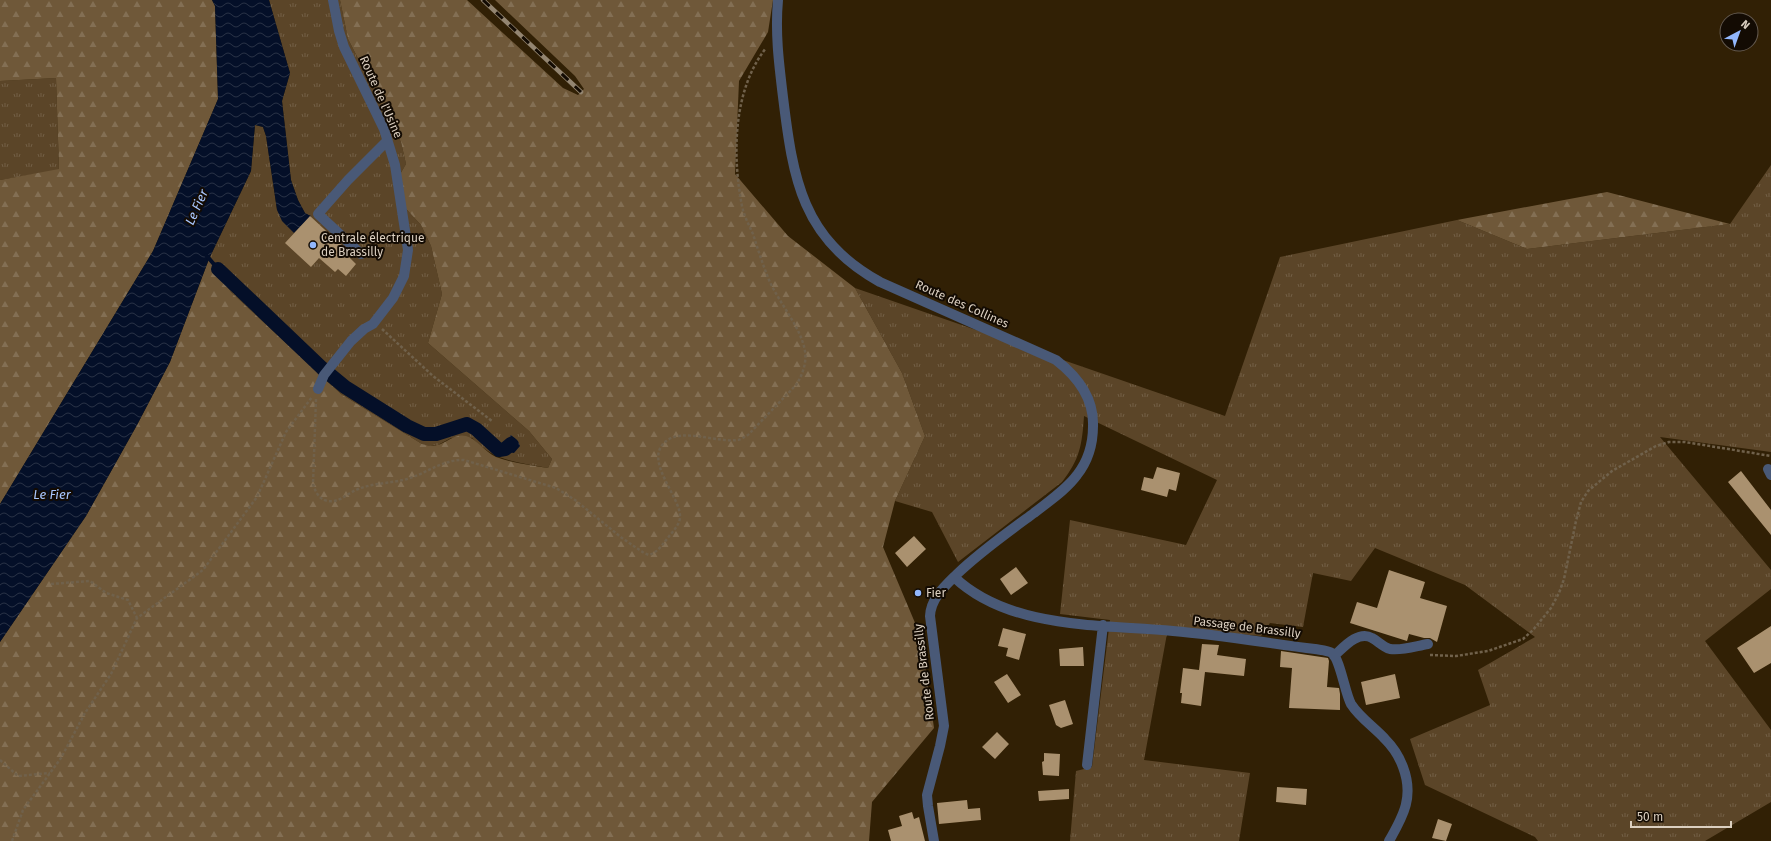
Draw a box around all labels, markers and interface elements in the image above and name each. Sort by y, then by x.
north arrow [1719,12,1759,52]
text: N [1738,18,1752,32]
street label: Route de l'Usine [357,54,405,140]
water label: Le Fier [182,186,211,227]
place label: Centrale électrique de Brassilly [321,231,425,259]
marker: Centrale électrique de Brassilly [308,240,318,250]
street label: Route des Collines [913,277,1011,331]
water label: Le Fier [33,487,72,502]
place label: Fier [926,586,946,600]
marker: Fier [913,588,923,598]
street label: Passage de Brassilly [1193,613,1302,641]
street label: Route de Brassilly [911,623,937,721]
scale bar [1631,803,1731,829]
text: 50 m [1637,810,1663,824]

